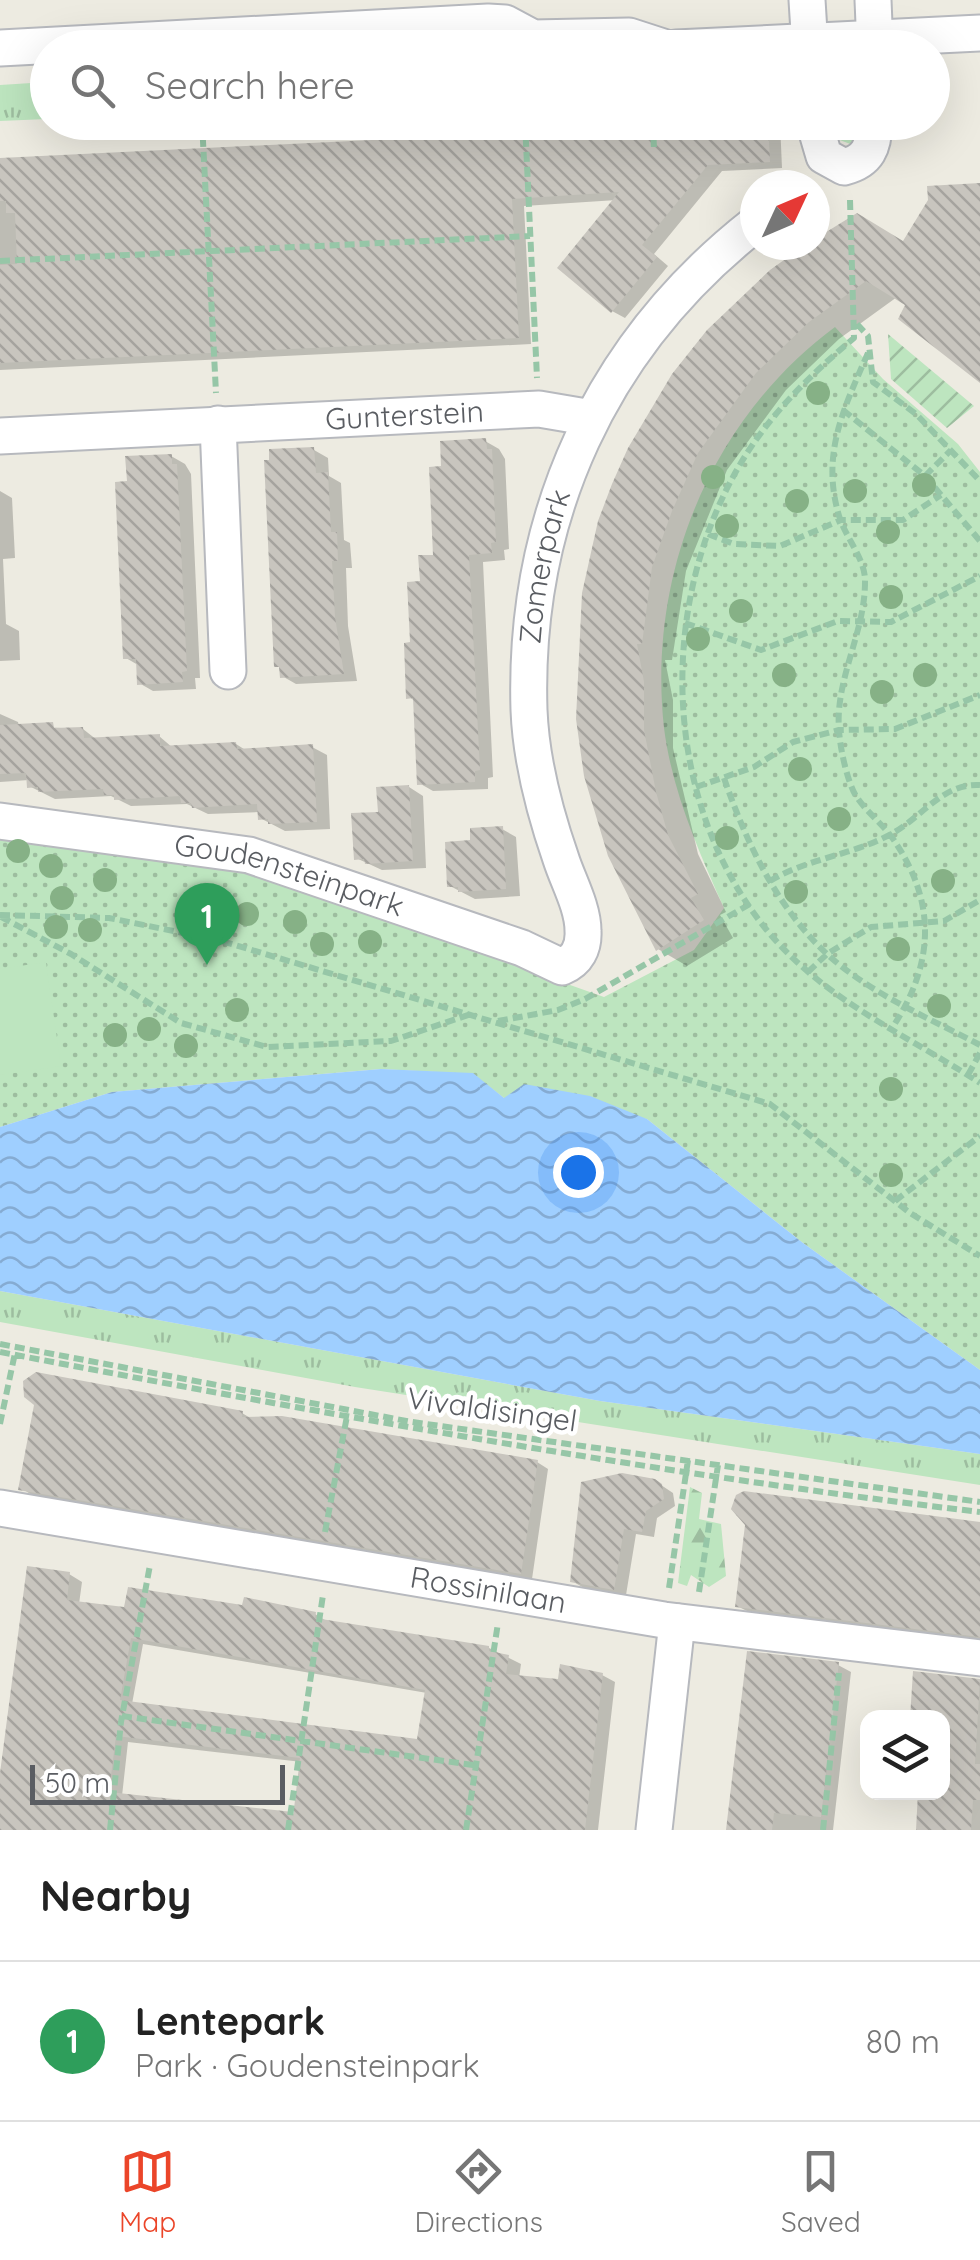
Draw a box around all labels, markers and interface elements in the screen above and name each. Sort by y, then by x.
search box [30,30,950,140]
icon: search [65,58,120,113]
text: Search here [145,61,355,109]
north arrow [740,170,830,260]
street label: Gunterstein [324,392,485,438]
street label: Zomerpark [510,484,579,645]
street label: Goudensteinpark [172,825,409,924]
pin: 1 [174,882,240,965]
your location [553,1147,604,1198]
street label: Vivaldisingel [405,1378,580,1440]
street label: Rossinilaan [408,1558,569,1621]
map controls [860,1710,950,1800]
button: layers [860,1710,950,1800]
scale bar [30,1760,285,1804]
text: 50 m [45,1765,110,1800]
text: Nearby [40,1869,191,1922]
text: Lentepark [135,1997,325,2045]
text: 1 [66,2021,79,2061]
text: 80 m [866,2021,940,2061]
text: Park · Goudensteinpark [135,2045,480,2085]
tab: Map [119,2144,176,2239]
tab: Directions [414,2144,543,2239]
tab: Saved [781,2144,861,2239]

